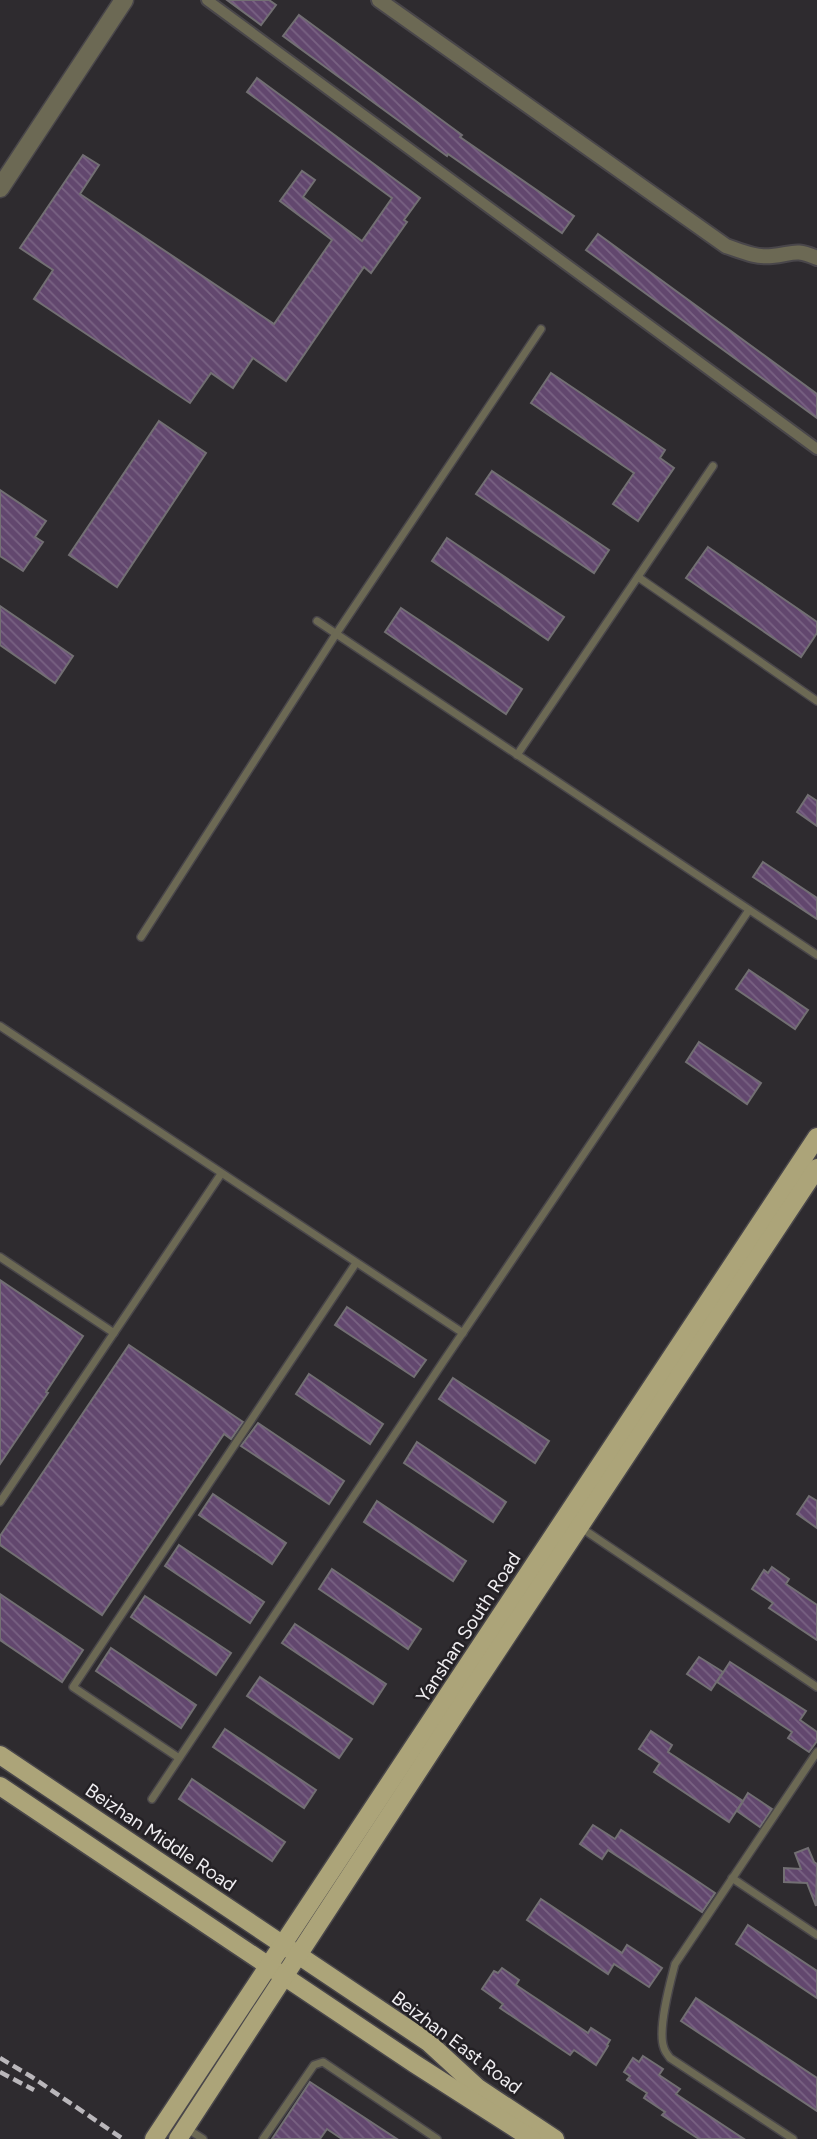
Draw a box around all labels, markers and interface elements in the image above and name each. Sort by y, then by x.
street label: Yanshan South Road [411,1548,526,1707]
street label: Beizhan Middle Road [81,1778,241,1896]
street label: Beizhan East Road [387,1986,526,2099]

